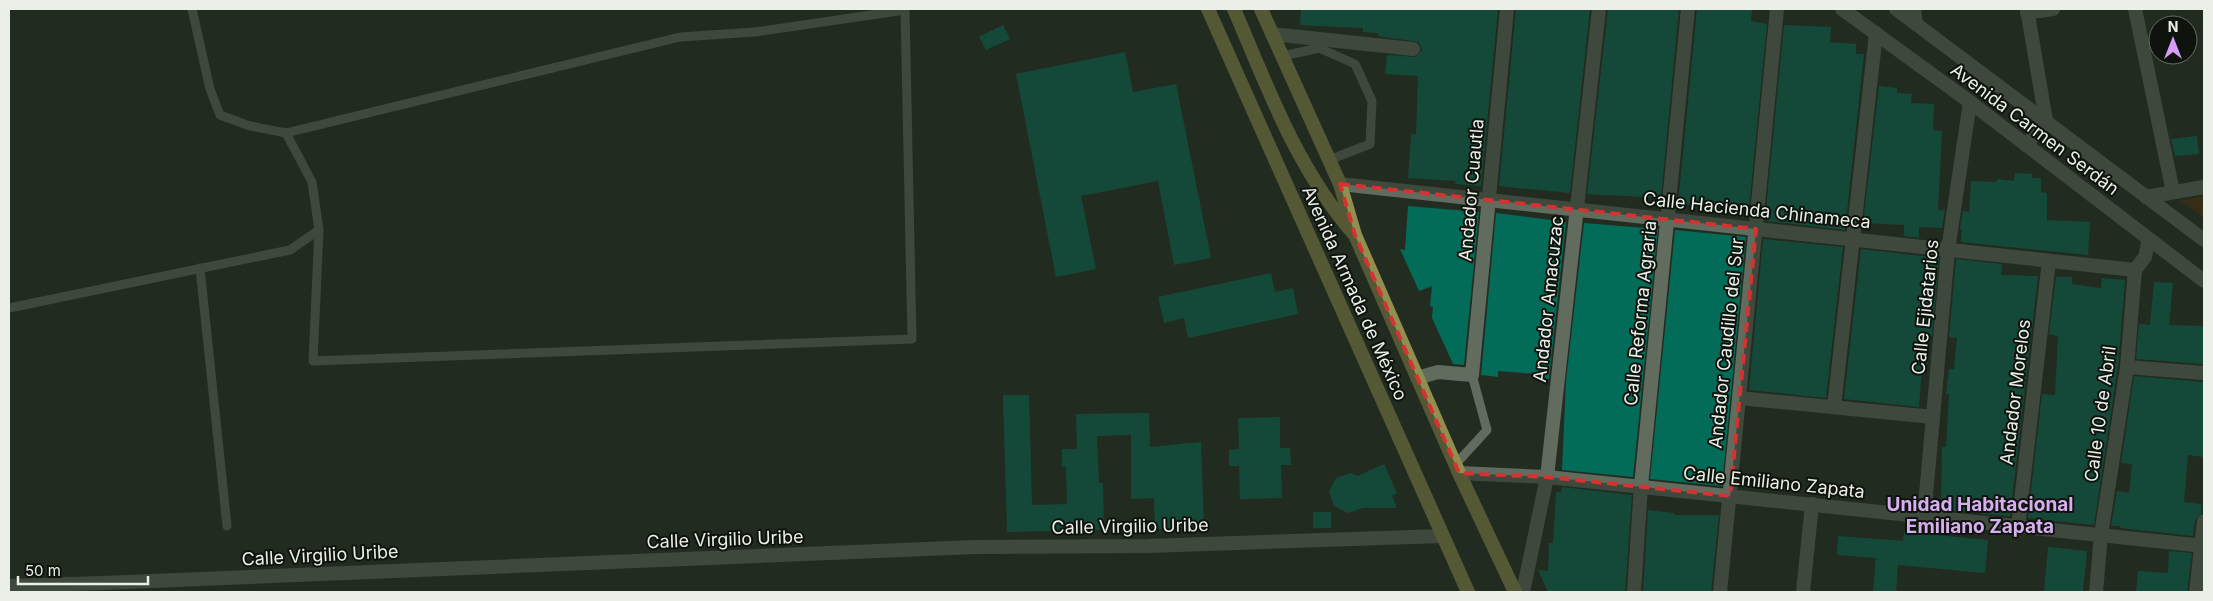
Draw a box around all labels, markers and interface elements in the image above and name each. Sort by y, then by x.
north arrow [2148,15,2198,65]
text: N [2168,18,2178,35]
street label: Avenida Carmen Serdán [1947,59,2123,199]
street label: Andador Cuautla [1454,118,1488,262]
street label: Avenida Armada de México [1298,183,1412,403]
street label: Calle Hacienda Chinameca [1642,188,1872,232]
street label: Andador Amacuzac [1529,215,1567,383]
street label: Calle Reforma Agraria [1620,219,1660,407]
street label: Andador Caudillo del Sur [1704,236,1748,449]
street label: Calle Ejidatarios [1907,238,1943,376]
street label: Andador Morelos [1996,318,2034,466]
street label: Calle 10 de Abril [2080,345,2120,483]
street label: Calle Emiliano Zapata [1682,462,1866,502]
district label: Unidad Habitacional Emiliano Zapata [1887,493,2073,538]
street label: Calle Virgilio Uribe [1051,514,1209,538]
street label: Calle Virgilio Uribe [646,526,804,552]
street label: Calle Virgilio Uribe [241,540,399,570]
scale bar [18,554,148,586]
text: 50 m [25,561,61,580]

